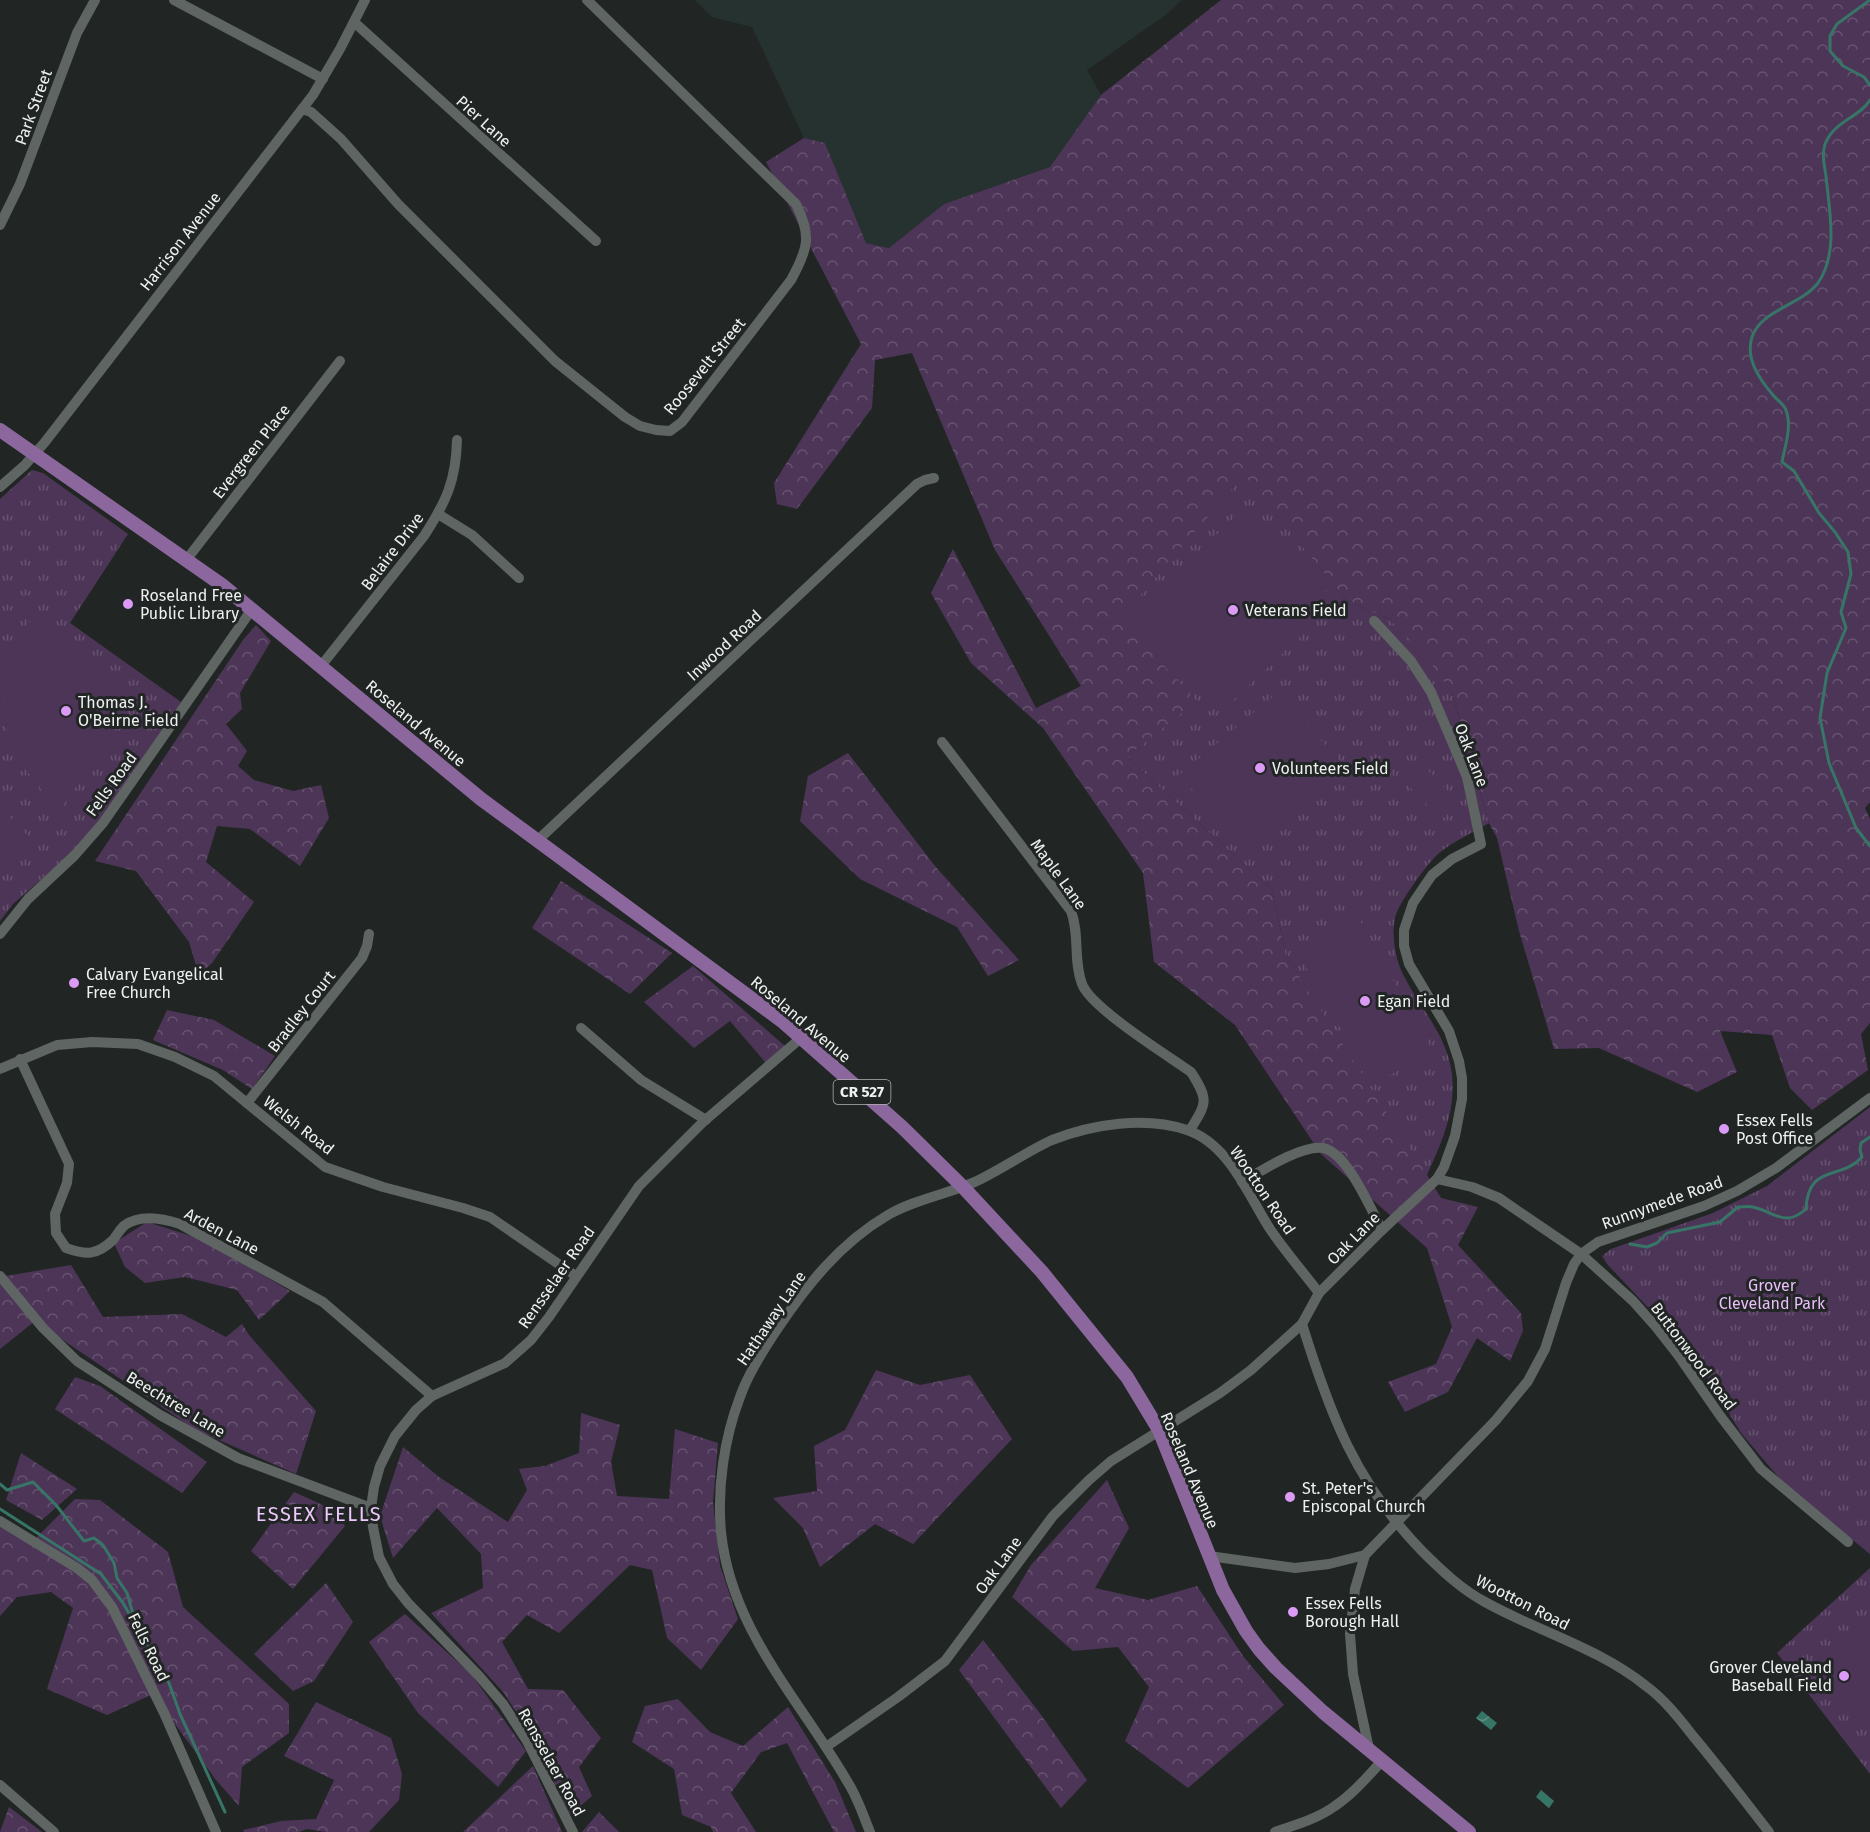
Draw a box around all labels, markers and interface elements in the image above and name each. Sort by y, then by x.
street label: Park Street [11,67,56,148]
street label: Pier Lane [452,92,515,151]
street label: Harrison Avenue [136,188,225,294]
street label: Roosevelt Street [660,314,749,418]
street label: Evergreen Place [209,400,294,502]
street label: Belaire Drive [357,509,428,594]
place label: Roseland Free Public Library [140,586,242,623]
marker: Roseland Free Public Library [121,597,135,611]
place label: Veterans Field [1245,601,1347,620]
marker: Veterans Field [1226,603,1240,617]
street label: Inwood Road [683,606,766,685]
street label: Roseland Avenue [362,676,470,771]
place label: Thomas J. O'Beirne Field [78,693,179,730]
marker: Thomas J. O'Beirne Field [59,704,73,718]
street label: Oak Lane [1451,721,1492,790]
street label: Fells Road [82,749,141,820]
place label: Volunteers Field [1272,759,1389,778]
marker: Volunteers Field [1253,761,1267,775]
street label: Maple Lane [1027,835,1091,913]
place label: Calvary Evangelical Free Church [86,965,223,1002]
street label: Bradley Court [264,967,339,1056]
street label: Roseland Avenue [747,972,855,1067]
marker: Calvary Evangelical Free Church [67,976,81,990]
place label: Egan Field [1377,992,1450,1011]
marker: Egan Field [1358,994,1372,1008]
road number: CR 527 [834,1080,890,1104]
street label: Welsh Road [260,1092,338,1159]
place label: Essex Fells Post Office [1736,1111,1813,1148]
marker: Essex Fells Post Office [1717,1122,1731,1136]
street label: Wootton Road [1226,1142,1299,1238]
street label: Runnymede Road [1599,1172,1725,1233]
street label: Arden Lane [181,1204,262,1259]
street label: Oak Lane [1323,1208,1384,1269]
street label: Rensselaer Road [514,1223,599,1332]
street label: Hathaway Lane [733,1267,810,1369]
park label: Grover Cleveland Park [1719,1276,1826,1313]
street label: Buttonwood Road [1647,1299,1740,1414]
street label: Beechtree Lane [123,1367,229,1441]
street label: Roseland Avenue [1156,1409,1223,1531]
place label: St. Peter's Episcopal Church [1302,1479,1426,1516]
marker: St. Peter's Episcopal Church [1283,1490,1297,1504]
district label: ESSEX FELLS [256,1502,382,1526]
street label: Oak Lane [971,1533,1026,1598]
street label: Wootton Road [1473,1571,1573,1634]
place label: Essex Fells Borough Hall [1305,1594,1399,1631]
marker: Essex Fells Borough Hall [1286,1605,1300,1619]
street label: Fells Road [124,1610,173,1685]
place label: Grover Cleveland Baseball Field [1709,1658,1832,1695]
marker: Grover Cleveland Baseball Field [1837,1669,1851,1683]
street label: Rensselaer Road [514,1705,589,1819]

